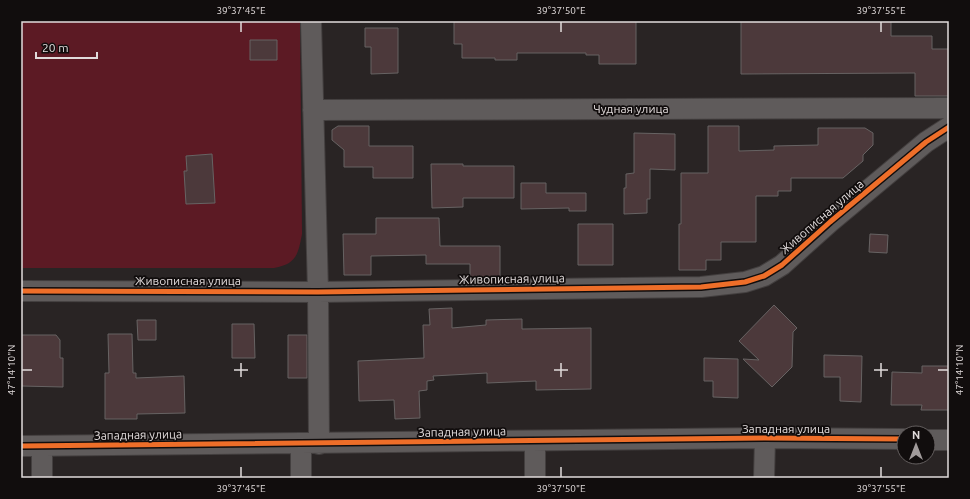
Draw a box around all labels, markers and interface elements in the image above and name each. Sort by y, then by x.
text: 39°37'45"E [216,5,266,16]
text: 39°37'50"E [536,5,586,16]
text: 39°37'55"E [856,5,906,16]
scale bar [36,34,97,60]
text: 20 m [42,41,69,54]
street label: Чудная улица [593,102,669,115]
street label: Живописная улица [777,177,866,256]
street label: Живописная улица [459,271,565,286]
street label: Живописная улица [135,274,241,287]
text: 47°14'10"N [6,345,17,395]
text: 47°14'10"N [954,345,965,395]
street label: Западная улица [742,422,830,435]
street label: Западная улица [418,424,506,439]
north arrow [896,425,936,465]
street label: Западная улица [94,427,182,442]
text: N [912,429,920,441]
text: 39°37'45"E [216,483,266,494]
text: 39°37'50"E [536,483,586,494]
text: 39°37'55"E [856,483,906,494]

